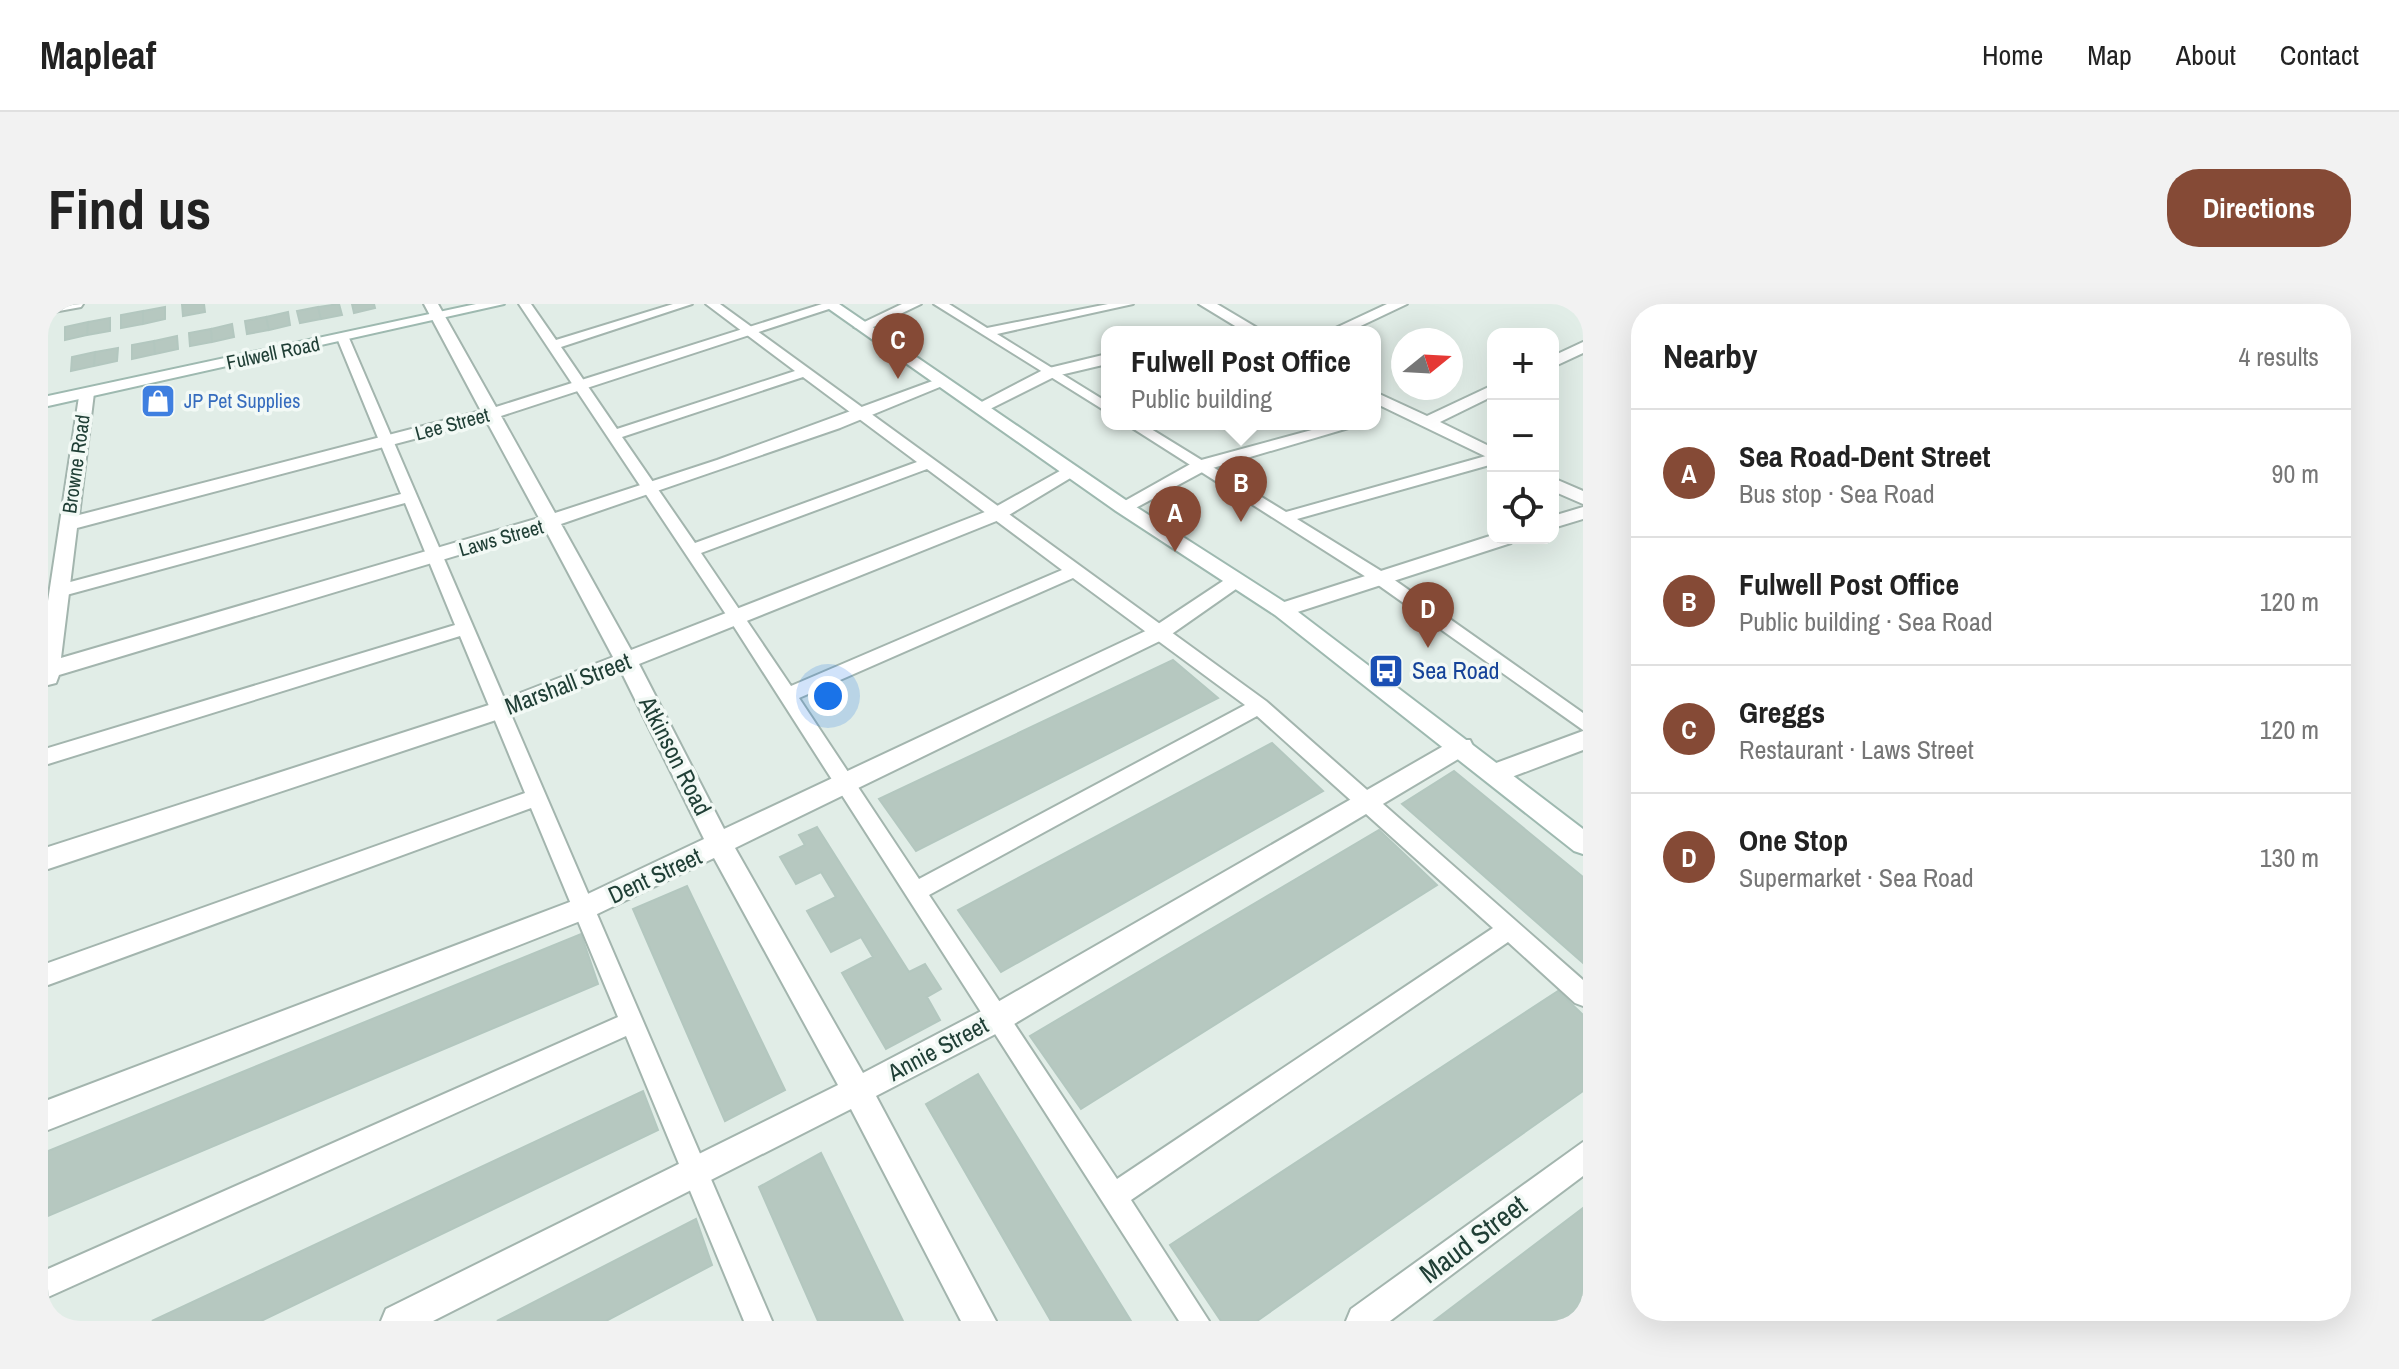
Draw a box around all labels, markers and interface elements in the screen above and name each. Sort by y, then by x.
text: Mapleaf [40,30,156,81]
text: Home [1982,36,2043,74]
text: Map [2087,36,2132,74]
text: About [2176,36,2236,74]
text: Contact [2280,36,2359,74]
button: Directions [2167,169,2351,247]
text: Find us [48,171,211,246]
pin: C [872,313,924,379]
popup [1101,326,1381,430]
north arrow [1391,328,1463,400]
map controls [1487,328,1559,544]
button: + [1487,328,1559,400]
street label: Fulwell Road [224,329,322,376]
text: Nearby [1663,333,1758,379]
text: 4 results [2238,339,2319,374]
text: Fulwell Post Office [1131,341,1351,381]
text: Public building [1131,381,1272,416]
shop icon: JP Pet Supplies [139,382,177,420]
place label: JP Pet Supplies [184,387,300,414]
button: − [1487,400,1559,472]
street label: Lee Street [412,401,492,446]
street label: Browne Road [55,413,96,515]
text: Sea Road-Dent Street [1739,436,1991,476]
pin: B [1215,456,1267,522]
text: A [1681,456,1697,491]
text: 90 m [2272,456,2319,491]
button: locate [1487,472,1559,544]
text: Bus stop · Sea Road [1739,476,1935,511]
pin: A [1149,486,1201,552]
street label: Laws Street [456,512,547,562]
text: Fulwell Post Office [1739,564,1959,604]
pin: D [1402,582,1454,648]
text: B [1681,584,1697,619]
text: 120 m [2260,584,2319,619]
text: Public building · Sea Road [1739,604,1993,639]
street label: Marshall Street [500,644,636,722]
bus stop icon: Sea Road [1367,652,1405,690]
place label: Sea Road [1412,654,1500,686]
your location [808,676,848,716]
street label: Atkinson Road [632,690,719,820]
text: Greggs [1739,692,1825,732]
text: C [1681,712,1697,747]
text: 120 m [2260,712,2319,747]
text: Restaurant · Laws Street [1739,732,1974,767]
text: One Stop [1739,820,1848,860]
street label: Dent Street [603,839,707,911]
text: D [1681,840,1697,875]
text: 130 m [2260,840,2319,875]
text: Supermarket · Sea Road [1739,860,1974,895]
street label: Annie Street [881,1008,994,1088]
street label: Maud Street [1412,1186,1534,1292]

